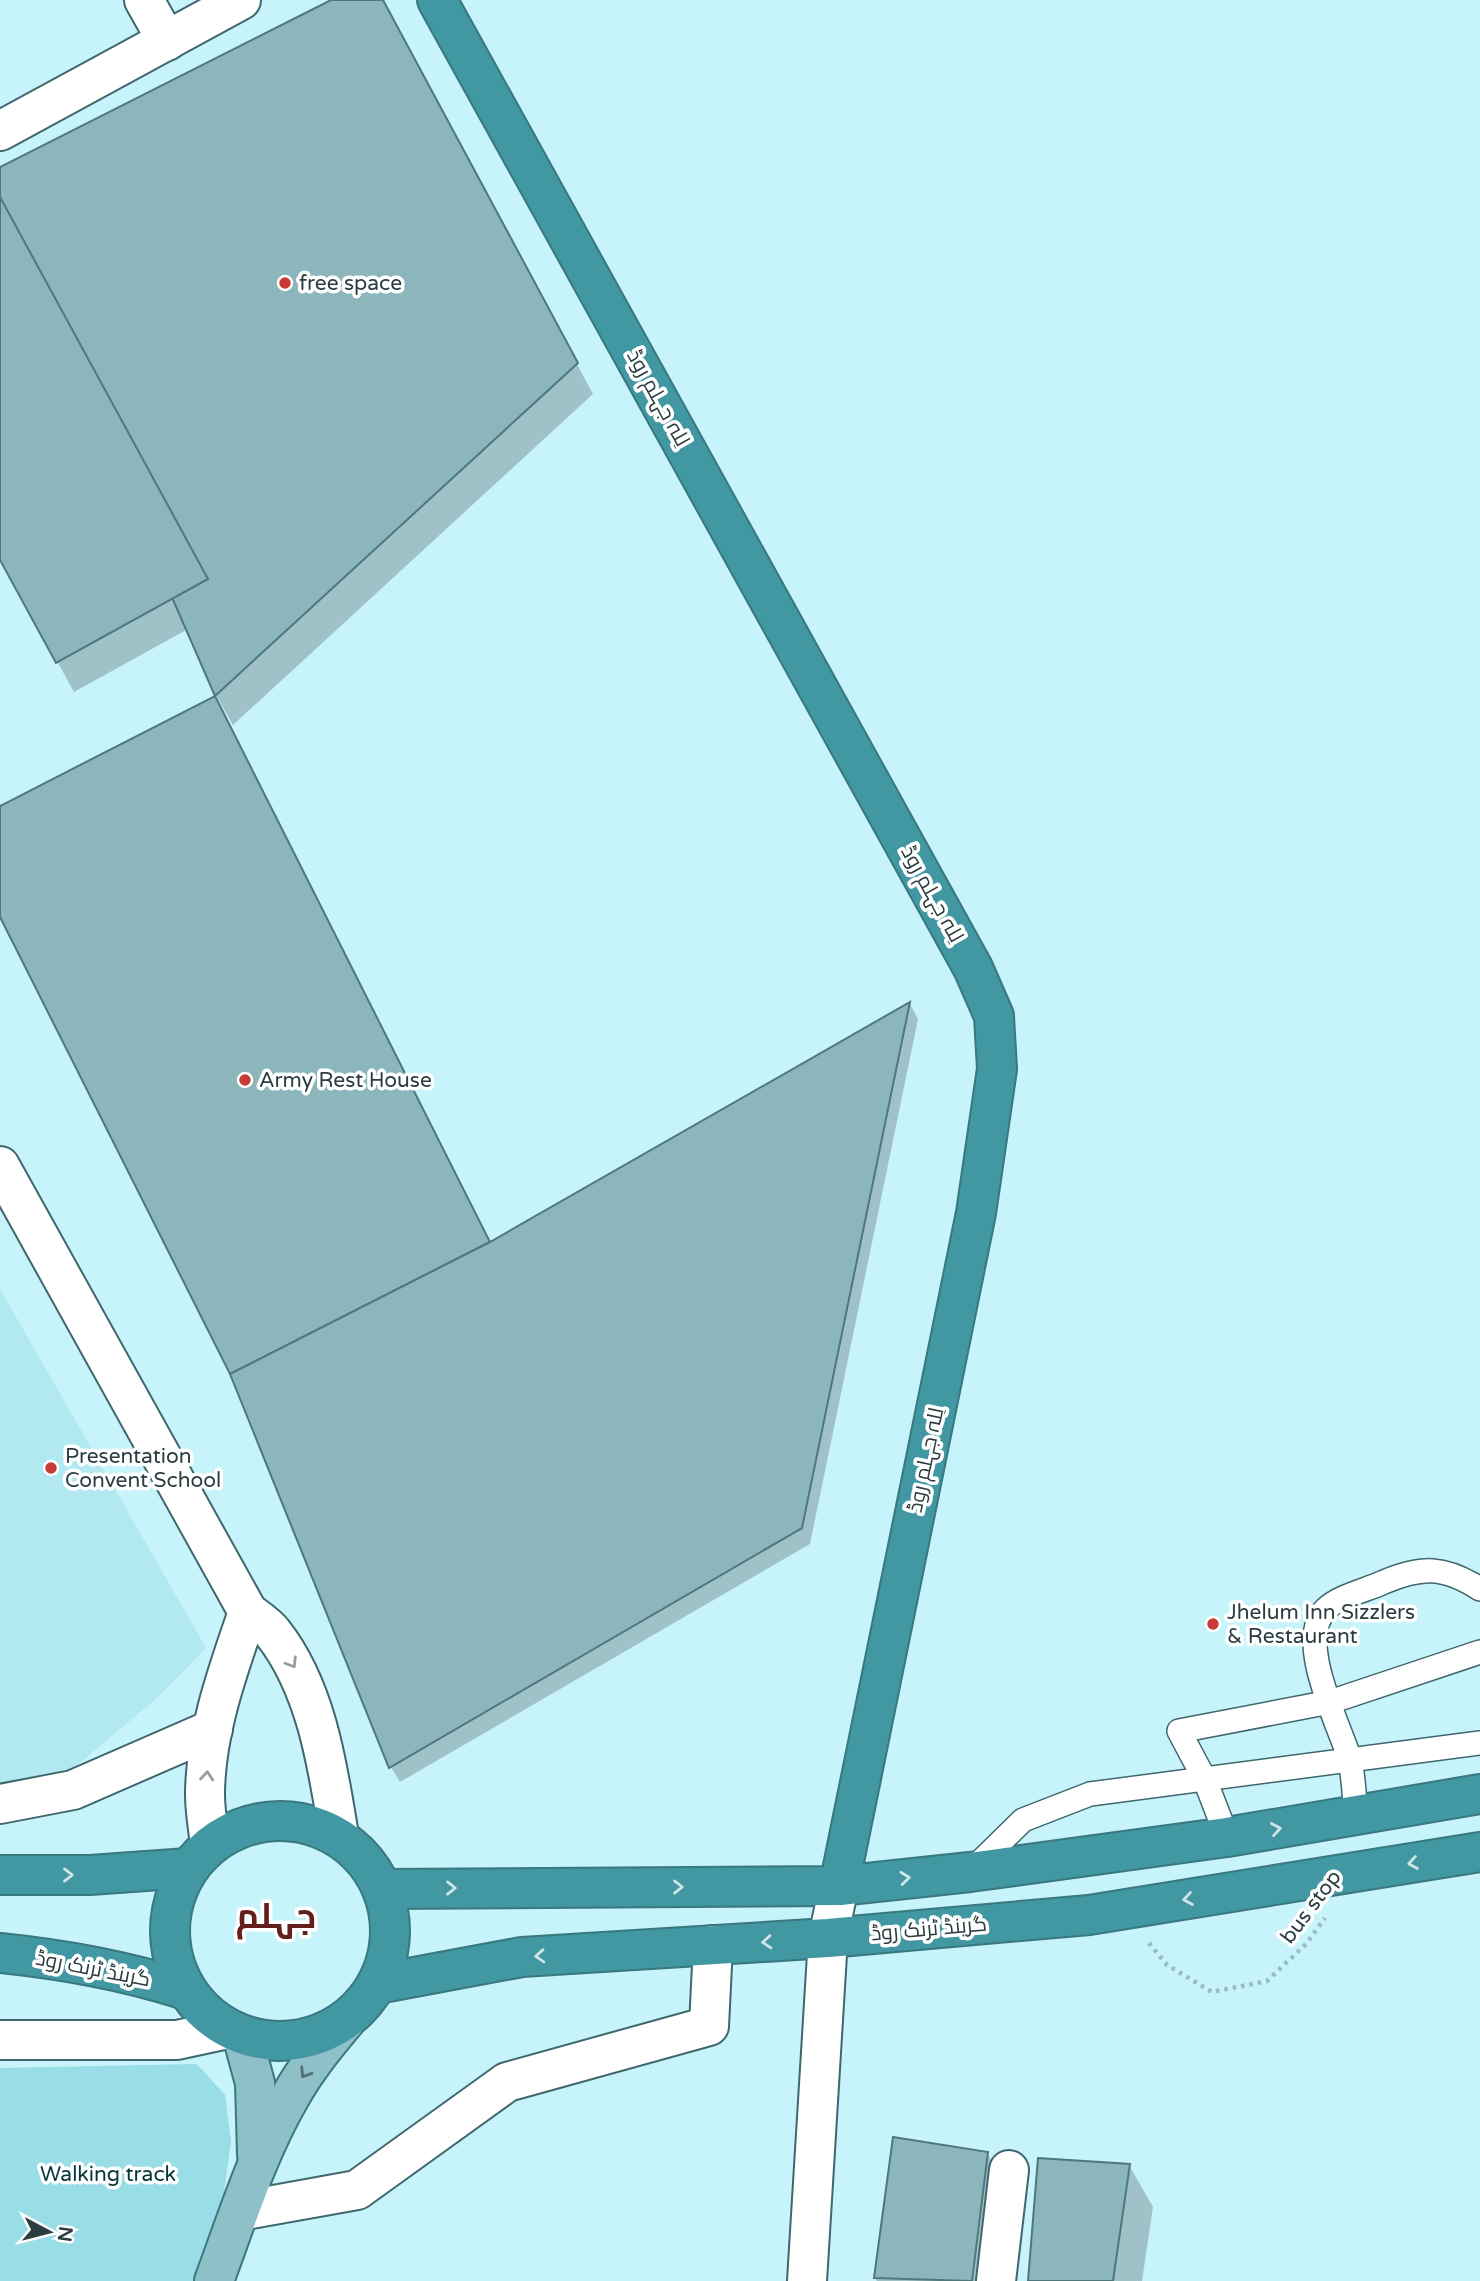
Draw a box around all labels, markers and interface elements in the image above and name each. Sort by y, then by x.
place label: free space [299,271,402,296]
marker: free space [277,275,293,291]
street label: لِلہ جہلم روڈ [620,345,695,451]
street label: لِلہ جہلم روڈ [894,841,969,947]
place label: Army Rest House [259,1068,432,1093]
marker: Army Rest House [237,1072,253,1088]
street label: لِلہ جہلم روڈ [903,1405,950,1515]
place label: Presentation Convent School [65,1444,221,1493]
marker: Presentation Convent School [43,1460,59,1476]
place label: Jhelum Inn Sizzlers & Restaurant [1227,1600,1415,1649]
marker: Jhelum Inn Sizzlers & Restaurant [1205,1616,1221,1632]
one-way arrow [283,1656,296,1669]
one-way arrow [199,1770,214,1781]
one-way arrow [1271,1822,1282,1837]
one-way arrow [1407,1855,1419,1870]
street label: bus stop [1275,1865,1347,1949]
one-way arrow [63,1867,74,1883]
one-way arrow [899,1871,911,1886]
one-way arrow [673,1879,684,1895]
one-way arrow [446,1880,456,1896]
one-way arrow [1182,1891,1194,1906]
district label: جہلم [236,1896,316,1940]
street label: گرینڈ ٹرنک روڈ [870,1911,988,1947]
one-way arrow [761,1934,772,1949]
street label: گرینڈ ٹرنک روڈ [34,1946,152,1992]
one-way arrow [534,1948,545,1963]
one-way arrow [300,2065,313,2078]
park label: Walking track [40,2162,176,2187]
north arrow [14,2197,84,2267]
text: N [53,2225,77,2243]

